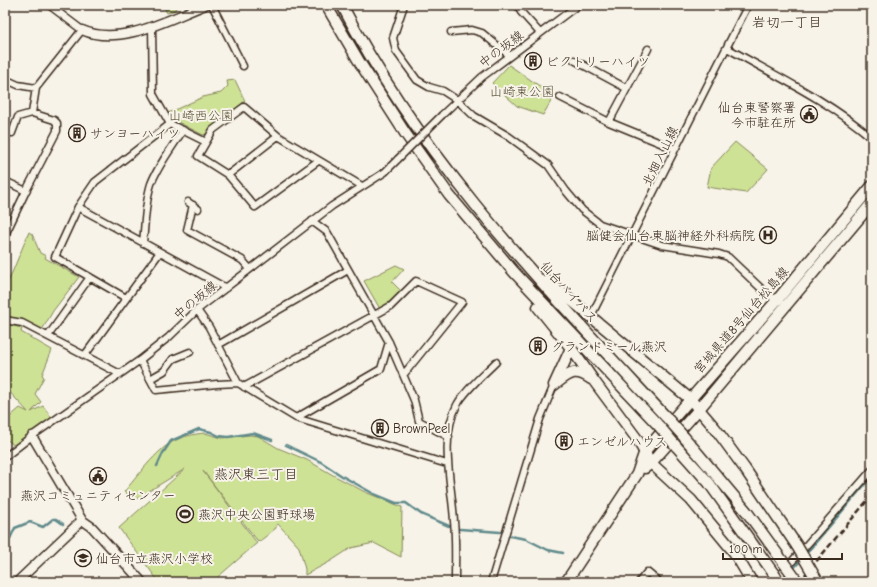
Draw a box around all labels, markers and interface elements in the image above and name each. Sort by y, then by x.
district label: 岩切一丁目 [752,14,822,31]
street label: 中の坂線 [476,27,527,71]
building icon: ビクトリーハイツ [523,51,543,71]
place label: ビクトリーハイツ [546,54,650,69]
park label: 山崎東公園 [489,84,555,99]
place label: 仙台東警察署 今市駐在所 [718,100,796,130]
public building icon: 仙台東警察署 今市駐在所 [799,104,819,124]
park label: 山崎西公園 [168,108,234,123]
building icon: サンヨーハイツ [67,123,87,143]
street label: 北畑入山線 [639,123,681,189]
place label: サンヨーハイツ [90,126,180,141]
hospital icon: 脳健会仙台東脳神経外科病院 [758,225,778,245]
place label: 脳健会仙台東脳神経外科病院 [586,228,755,243]
street label: 仙台バイパス [537,258,601,326]
street label: 宮城県道8号仙台松島線 [690,263,792,377]
street label: 中の坂線 [170,277,220,322]
building icon: グランドミール燕沢 [528,336,548,356]
place label: グランドミール燕沢 [551,339,667,354]
building icon: BrownPeel [370,418,390,438]
place label: BrownPeel [393,421,450,436]
building icon: エンゼルハウス [554,431,574,451]
place label: エンゼルハウス [577,434,667,449]
public building icon: 燕沢コミュニティセンター [88,466,108,486]
district label: 燕沢東三丁目 [214,466,298,483]
place label: 燕沢コミュニティセンター [20,488,176,503]
sports icon: 燕沢中央公園野球場 [175,504,195,524]
place label: 燕沢中央公園野球場 [198,507,315,522]
scale bar [723,535,842,561]
text: 100 m [729,542,762,556]
school or university icon: 仙台市立燕沢小学校 [73,548,93,568]
place label: 仙台市立燕沢小学校 [96,551,213,566]

